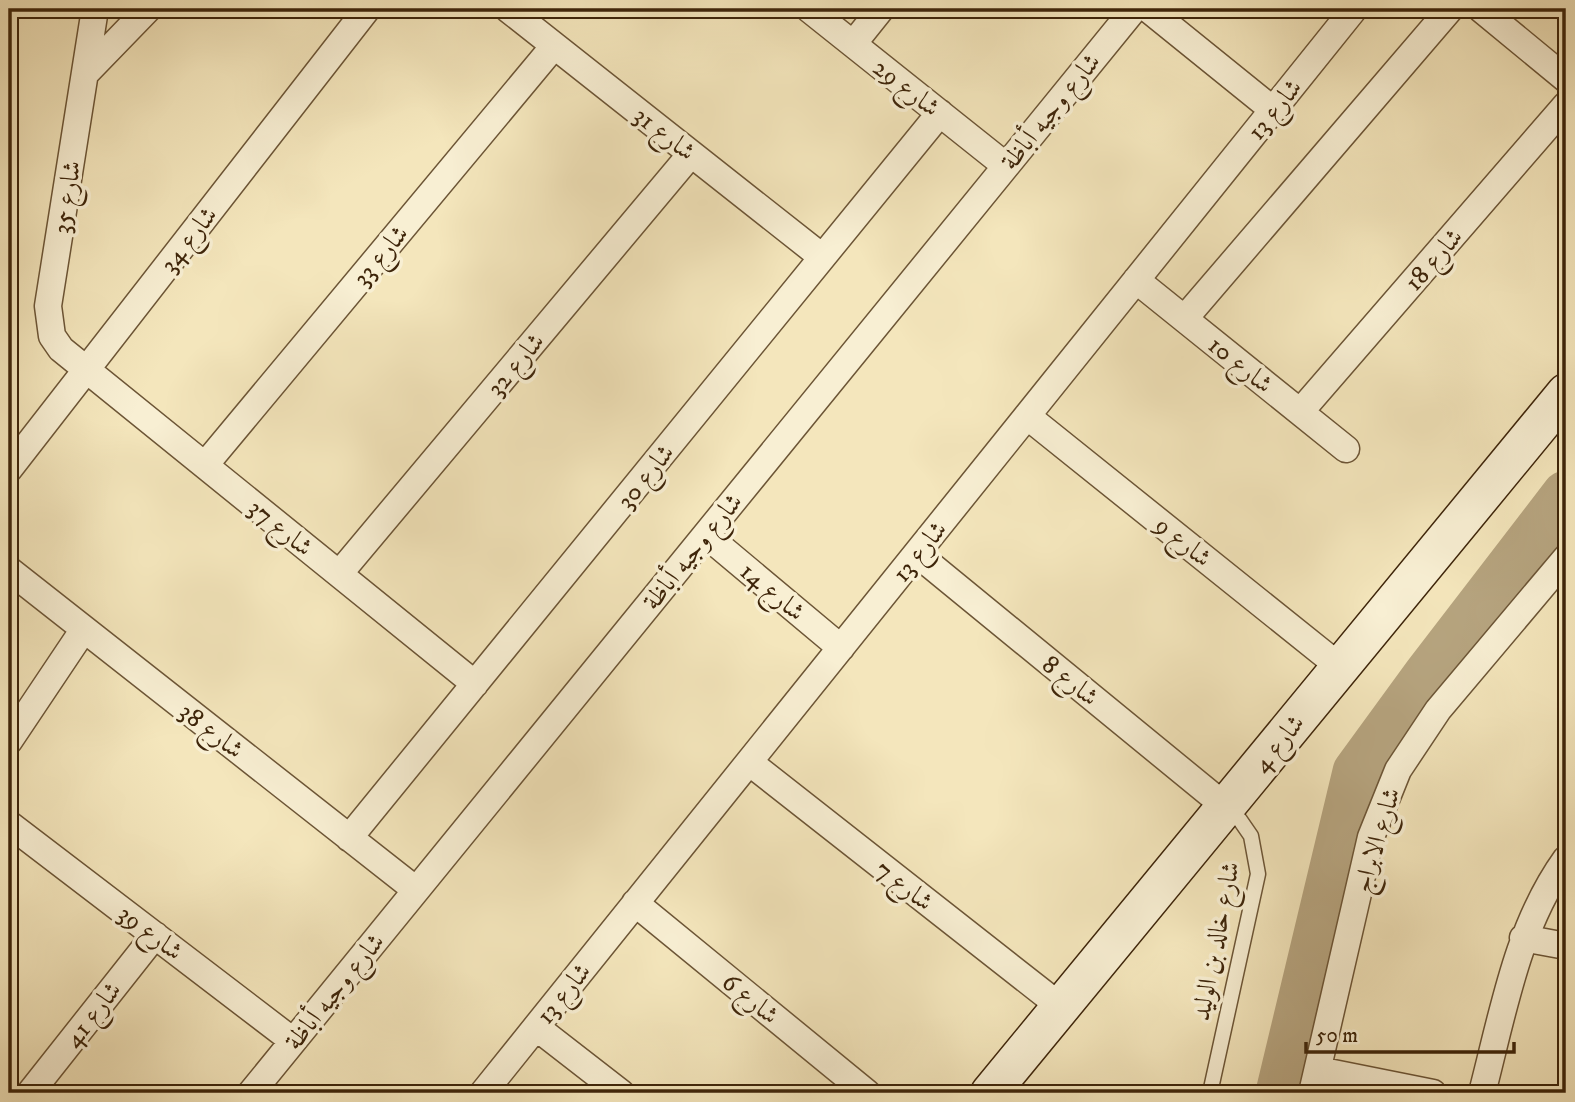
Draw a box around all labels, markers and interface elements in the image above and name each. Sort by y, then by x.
street label: شارع وجيه أباظة [992,45,1112,180]
street label: شارع 29 [863,52,946,128]
street label: شارع 13 [1240,72,1313,150]
street label: شارع 31 [624,100,702,172]
street label: شارع 35 [45,158,93,237]
street label: شارع 34 [153,200,229,282]
street label: شارع 33 [346,218,419,296]
street label: شارع 18 [1398,222,1474,301]
street label: شارع 32 [480,326,555,406]
street label: شارع 10 [1198,329,1279,404]
street label: شارع 30 [610,438,686,519]
street label: شارع وجيه أباظة [634,485,754,620]
street label: شارع 37 [238,492,319,567]
street label: شارع 9 [1144,508,1218,578]
street label: شارع 13 [885,514,958,592]
street label: شارع 14 [730,555,811,632]
street label: شارع 8 [1032,648,1105,717]
street label: شارع 38 [170,696,250,770]
street label: شارع 4 [1246,708,1316,782]
street label: شارع الابراج [1346,784,1415,899]
street label: شارع 7 [866,853,940,922]
street label: شارع خالد بن الوليد [1185,859,1252,1025]
street label: شارع 39 [108,898,189,972]
street label: شارع وجيه أباظة [276,925,396,1060]
street label: شارع 13 [529,956,602,1034]
street label: شارع 6 [712,966,785,1035]
street label: شارع 41 [57,975,132,1057]
scale bar [1306,1011,1514,1055]
text: 50 m [1316,1023,1358,1049]

